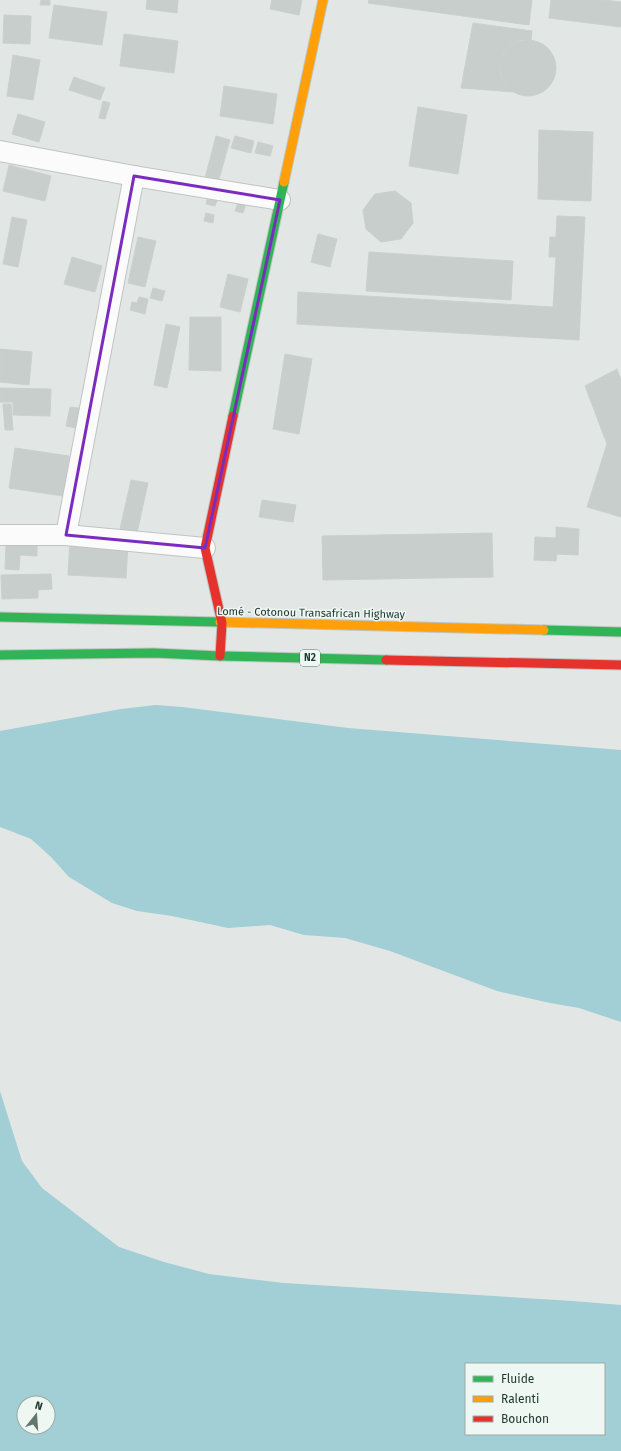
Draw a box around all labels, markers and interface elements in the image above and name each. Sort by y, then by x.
street label: Lomé - Cotonou Transafrican Highway [217,605,406,621]
road number: N2 [300,650,320,666]
legend [465,1363,605,1435]
text: Fluide [501,1372,534,1386]
text: Ralenti [501,1392,539,1406]
north arrow [16,1395,56,1435]
text: N [33,1399,44,1413]
text: Bouchon [501,1412,549,1426]

